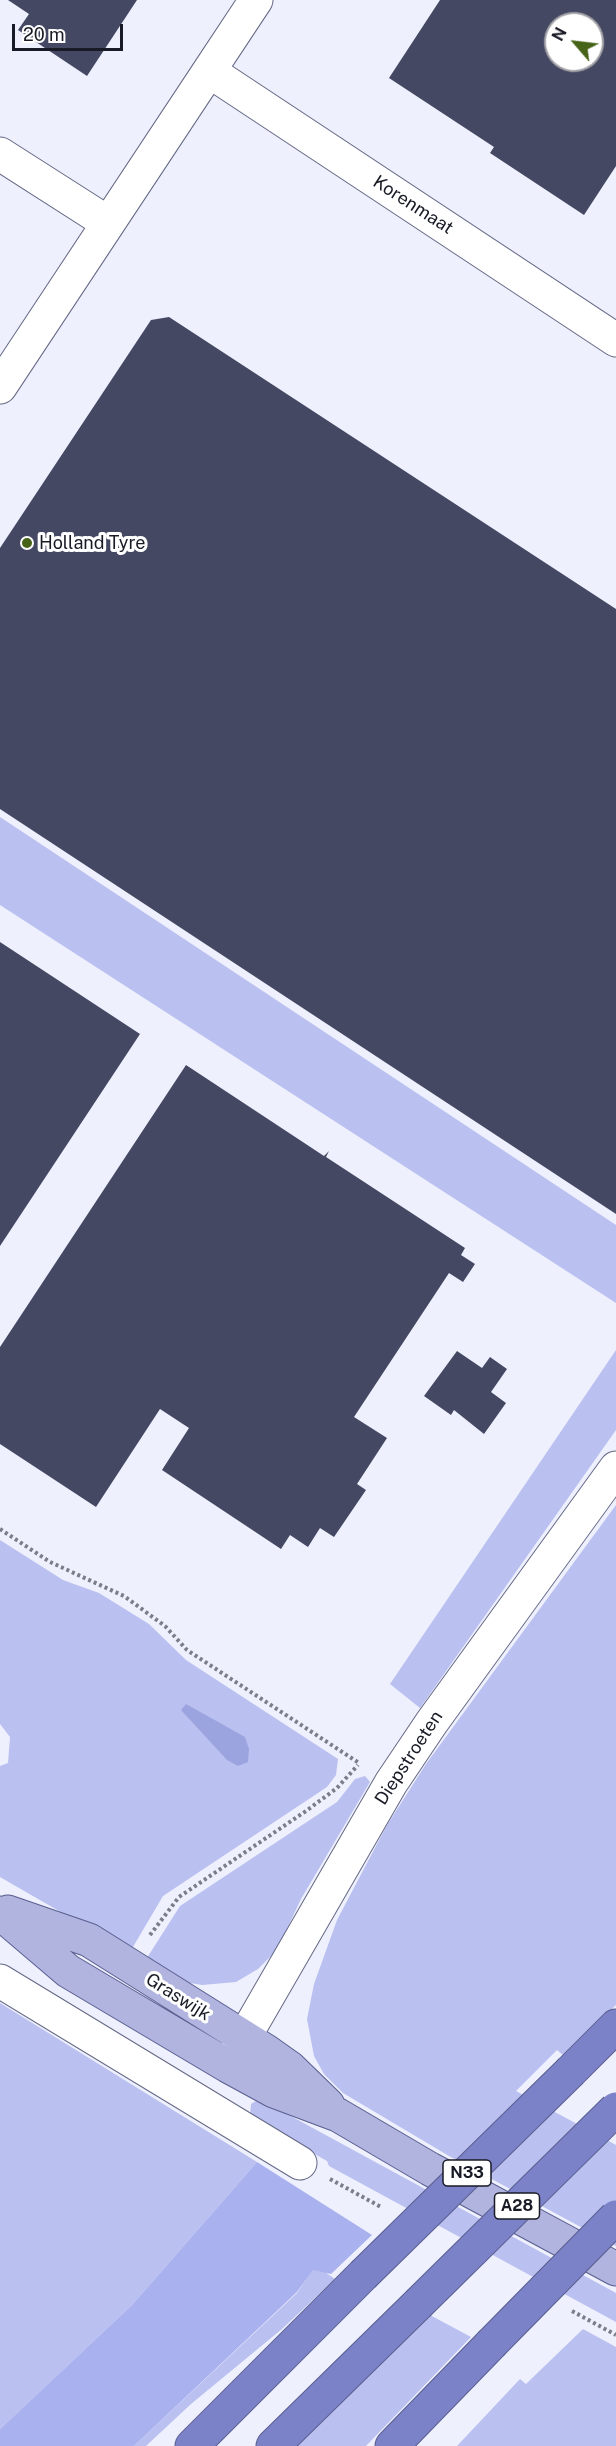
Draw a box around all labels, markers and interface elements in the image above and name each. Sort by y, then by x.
scale bar [15,12,126,50]
north arrow [544,12,604,72]
text: 20 m [23,24,65,45]
text: N [548,24,571,44]
street label: Korenmaat [369,171,457,239]
place label: Holland Tyre [39,532,145,554]
marker: Holland Tyre [20,536,34,550]
street label: Diepstroeten [371,1707,447,1809]
street label: Graswijk [142,1969,214,2025]
road number: N33 [443,2160,491,2186]
road number: A28 [494,2193,540,2219]

